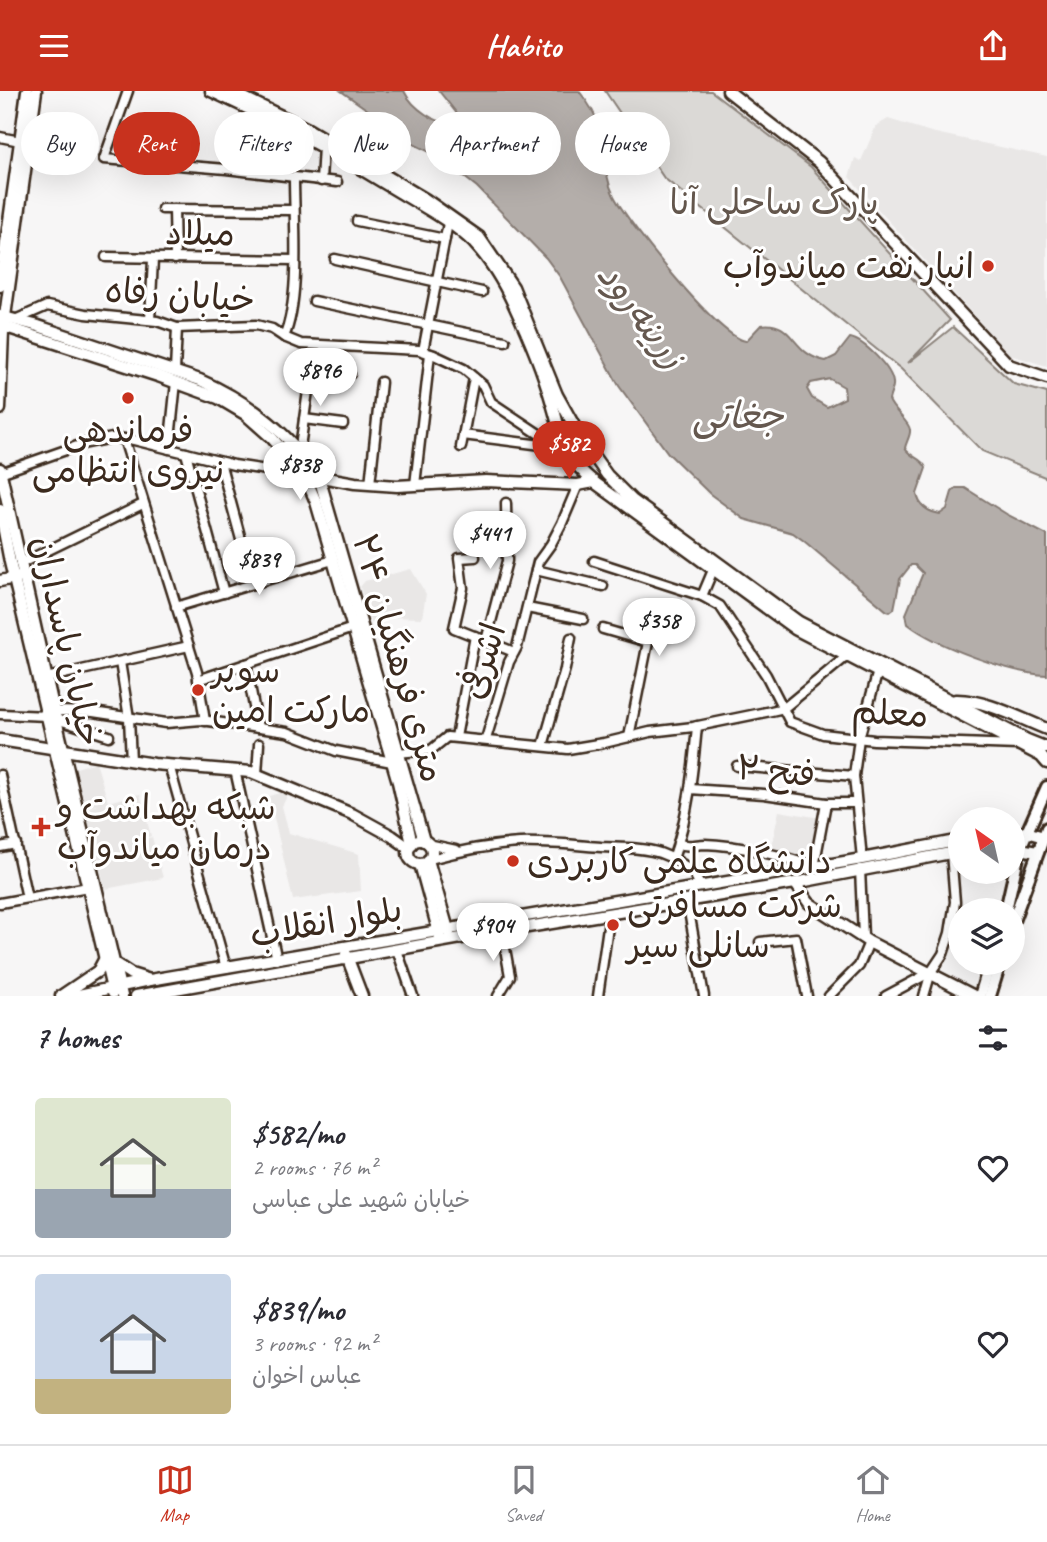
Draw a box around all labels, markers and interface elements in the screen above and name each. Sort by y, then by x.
text: Habito [486,25,561,66]
icon: menu [35,27,73,65]
icon: share [974,27,1012,65]
chip: Buy [21,112,99,175]
chip: Rent [113,112,200,175]
chip: Filters [214,112,314,175]
chip: New [328,112,411,175]
chip: Apartment [425,112,561,175]
chip: House [575,112,670,175]
park label: پارک ساحلی آنا [669,180,879,225]
street label: میلاد [165,210,235,256]
place label: انبار نفت میاندوآب [723,244,974,289]
water label: زرینه‌رود [587,253,698,378]
marker: انبار نفت میاندوآب [980,258,996,274]
street label: خیابان رفاه [104,267,256,323]
pin: $896 [279,349,361,408]
text: $896 [299,356,341,385]
marker: فرماندهی نیروی انتظامی [120,390,136,406]
water label: جغاتی [692,392,784,440]
place label: فرماندهی نیروی انتظامی [32,408,224,493]
pin: $582 [528,421,610,481]
text: $582 [548,429,590,458]
pin: $838 [259,443,341,502]
text: $838 [279,450,321,479]
pin: $441 [449,511,531,571]
text: $441 [469,519,511,548]
street label: ۲۴ متری فرهنگیان [342,529,456,787]
street label: خیابان پاسداران [21,531,113,751]
pin: $839 [218,538,300,597]
text: $839 [238,545,280,574]
pin: $358 [618,599,700,658]
text: $358 [638,606,680,635]
street label: اشرفی [450,617,516,705]
place label: سوپر مارکت امین [209,648,370,733]
marker: سوپر مارکت امین [190,682,206,698]
street label: معلم [850,688,930,742]
street label: فتح ۲ [734,745,818,798]
place label: شبکه بهداشت و درمان میاندوآب [54,785,276,870]
north arrow [948,807,1026,884]
map controls [948,807,1025,975]
marker: شبکه بهداشت و درمان میاندوآب [31,817,51,837]
place label: دانشگاه علمی کاربردی [527,839,832,884]
marker: دانشگاه علمی کاربردی [505,853,521,869]
place label: شرکت مسافرتی سانلی سیر [624,883,842,968]
street label: بلوار انقلاب [246,886,406,958]
button: layers [948,898,1025,975]
pin: $904 [452,903,534,963]
text: $904 [472,911,514,940]
marker: شرکت مسافرتی سانلی سیر [605,917,621,933]
text: 7 homes [35,1019,120,1057]
icon: filters [974,1019,1012,1057]
text: $582/mo [252,1115,344,1153]
icon: home [91,1126,175,1210]
icon: heart [974,1149,1012,1187]
text: 2 rooms · 76 m² [252,1153,376,1182]
text: خیابان شهید علی عباسی [252,1185,470,1214]
text: $839/mo [252,1291,344,1329]
icon: home [91,1302,175,1386]
icon: heart [974,1325,1012,1363]
text: 3 rooms · 92 m² [252,1329,376,1358]
text: عباس اخوان [252,1361,361,1390]
tab: Map [156,1461,194,1527]
tab: Saved [505,1461,543,1527]
tab: Home [854,1461,892,1527]

